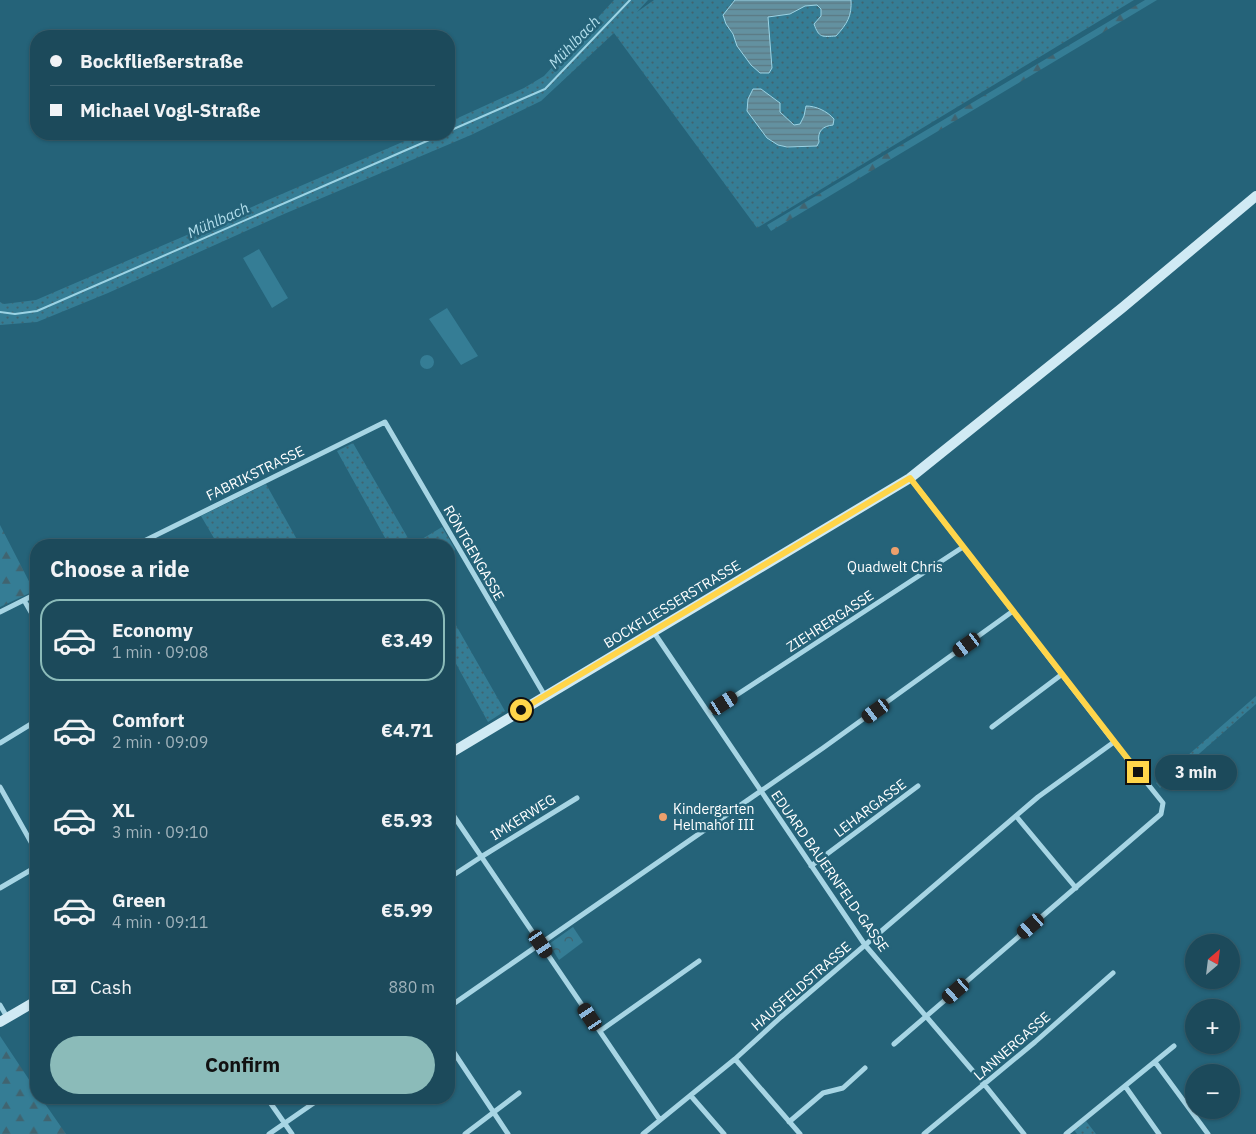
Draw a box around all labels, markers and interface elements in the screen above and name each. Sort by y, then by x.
water label: Mühlbach [544,12,604,72]
text: Bockfließerstraße [80,49,243,73]
text: Michael Vogl-Straße [80,98,261,122]
water label: Mühlbach [184,198,252,242]
street label: FABRIKSTRASSE [203,441,307,505]
street label: RÖNTGENGASSE [439,502,509,604]
marker: Quadwelt Chris [889,545,901,557]
text: Choose a ride [50,554,190,583]
street label: BOCKFLIESSERSTRASSE [600,556,744,652]
place label: Quadwelt Chris [847,558,943,576]
street label: ZIEHRERGASSE [783,586,877,656]
icon: car [52,618,97,663]
text: Economy [112,618,193,642]
text: €3.49 [381,628,433,652]
car [950,630,983,660]
text: 1 min · 09:08 [112,642,208,662]
car [707,689,740,717]
car [859,696,892,726]
route start [510,699,532,721]
icon: car [52,708,97,753]
text: Comfort [112,708,185,732]
text: €4.71 [381,718,433,742]
text: 2 min · 09:09 [112,732,208,752]
callout: 3 min [1156,754,1238,790]
route end [1127,761,1149,783]
text: 3 min [1175,762,1217,782]
street label: LEHARGASSE [830,775,910,841]
street label: EDUARD BAUERNFELD-GASSE [767,787,893,955]
street label: IMKERWEG [487,790,559,844]
icon: car [52,798,97,843]
text: XL [112,798,135,822]
place label: Kindergarten Helmahof III [673,800,754,834]
text: €5.93 [381,808,433,832]
marker: Kindergarten Helmahof III [657,811,669,823]
text: 3 min · 09:10 [112,822,208,842]
icon: car [52,888,97,933]
text: Green [112,888,166,912]
text: €5.99 [381,898,433,922]
car [1014,910,1047,942]
text: 4 min · 09:11 [112,912,208,932]
car [526,927,555,961]
north arrow [1185,934,1240,989]
map controls [1185,934,1240,1119]
street label: HAUSFELDSTRASSE [747,938,855,1034]
icon: cash [50,973,78,1001]
text: Cash [90,975,132,999]
car [939,975,972,1007]
text: 880 m [388,977,435,997]
button: + [1185,999,1240,1054]
car [575,1000,604,1034]
street label: LANNERGASSE [970,1008,1054,1084]
button: Confirm [50,1036,435,1094]
button: − [1185,1064,1240,1119]

